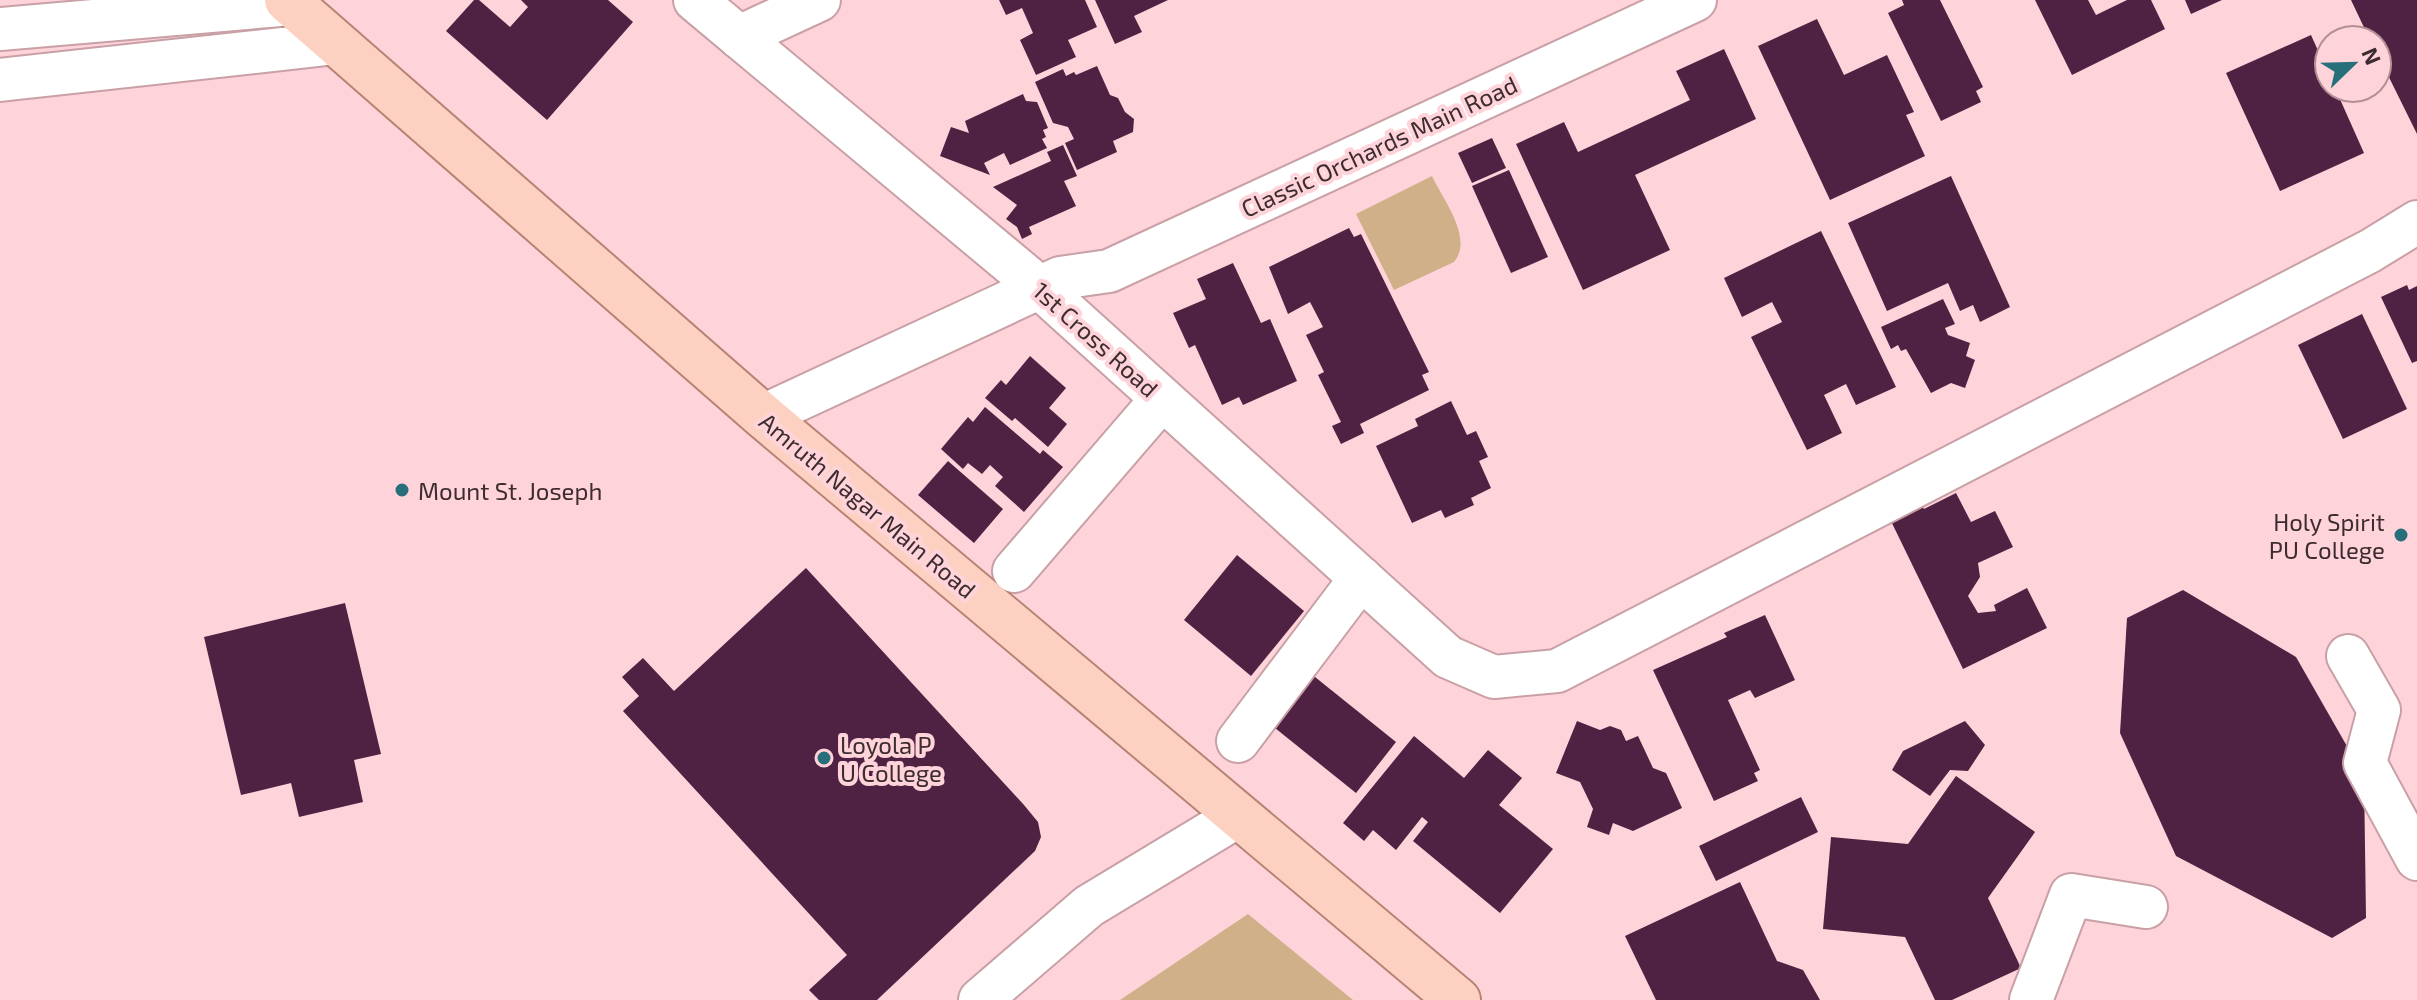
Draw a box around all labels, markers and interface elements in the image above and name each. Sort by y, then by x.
north arrow [2313,24,2393,104]
text: N [2357,43,2387,68]
street label: Classic Orchards Main Road [1236,69,1522,223]
street label: 1st Cross Road [1028,275,1164,403]
street label: Amruth Nagar Main Road [754,406,982,604]
place label: Mount St. Joseph [418,476,602,505]
marker: Mount St. Joseph [393,481,411,499]
place label: Holy Spirit PU College [2269,507,2385,564]
marker: Holy Spirit PU College [2392,526,2410,544]
place label: Loyola P U College [840,730,942,787]
marker: Loyola P U College [815,749,833,767]

